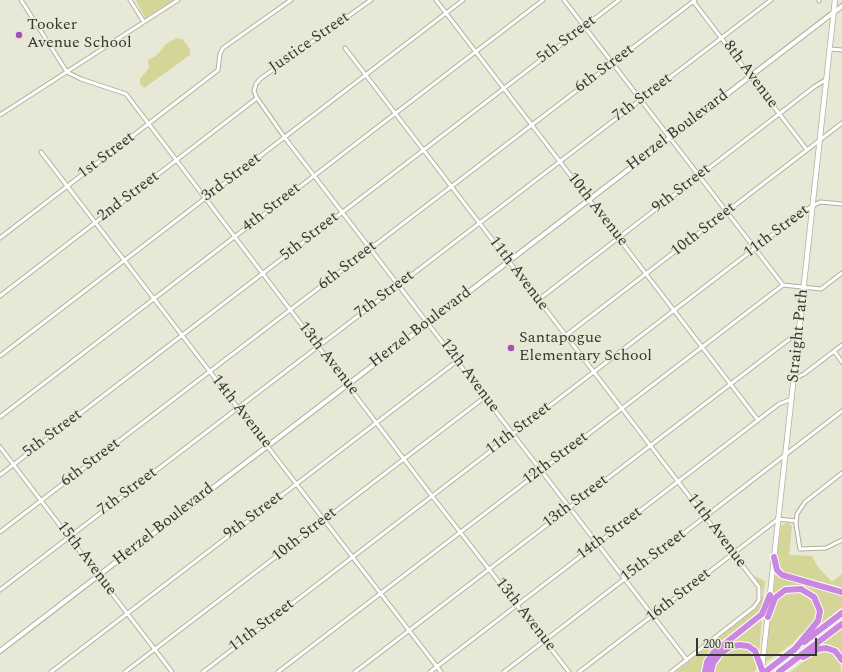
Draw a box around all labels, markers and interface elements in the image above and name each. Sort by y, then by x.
street label: Justice Street [266,8,354,78]
street label: 5th Street [534,12,600,68]
place label: Tooker Avenue School [27,16,132,54]
marker: Tooker Avenue School [14,30,24,40]
street label: 8th Avenue [718,37,782,113]
street label: 6th Street [572,41,638,97]
street label: 7th Street [610,70,676,126]
street label: Herzel Boulevard [623,86,733,176]
street label: 1st Street [75,128,139,184]
street label: 3rd Street [199,149,265,207]
street label: 9th Street [649,160,715,218]
street label: 2nd Street [94,168,164,226]
street label: 10th Avenue [562,169,632,251]
street label: 4th Street [239,179,305,237]
street label: 10th Street [668,199,740,261]
street label: 11th Street [740,201,814,263]
street label: 5th Street [277,208,343,266]
street label: 11th Avenue [484,233,552,315]
street label: 6th Street [315,237,381,295]
street label: 7th Street [352,267,418,323]
street label: Herzel Boulevard [366,283,476,373]
street label: Straight Path [785,288,813,384]
street label: 13th Avenue [293,318,363,400]
place label: Santapogue Elementary School [519,329,652,367]
street label: 12th Avenue [435,335,503,417]
marker: Santapogue Elementary School [506,343,516,353]
street label: 14th Avenue [206,371,276,453]
street label: 11th Street [482,398,556,460]
street label: 5th Street [20,406,86,462]
street label: 12th Street [519,428,593,490]
street label: 6th Street [58,435,124,491]
street label: 7th Street [95,464,161,520]
street label: 13th Street [539,471,613,533]
street label: Herzel Boulevard [110,480,218,570]
street label: 9th Street [221,488,287,544]
street label: 11th Avenue [682,490,750,572]
street label: 14th Street [573,503,647,565]
street label: 10th Street [269,504,341,566]
street label: 15th Avenue [52,518,120,600]
street label: 15th Street [617,525,691,587]
street label: 16th Street [643,565,715,627]
street label: 13th Avenue [490,574,560,656]
street label: 11th Street [225,595,299,657]
scale bar [698,630,819,656]
text: 200 m [703,635,734,654]

